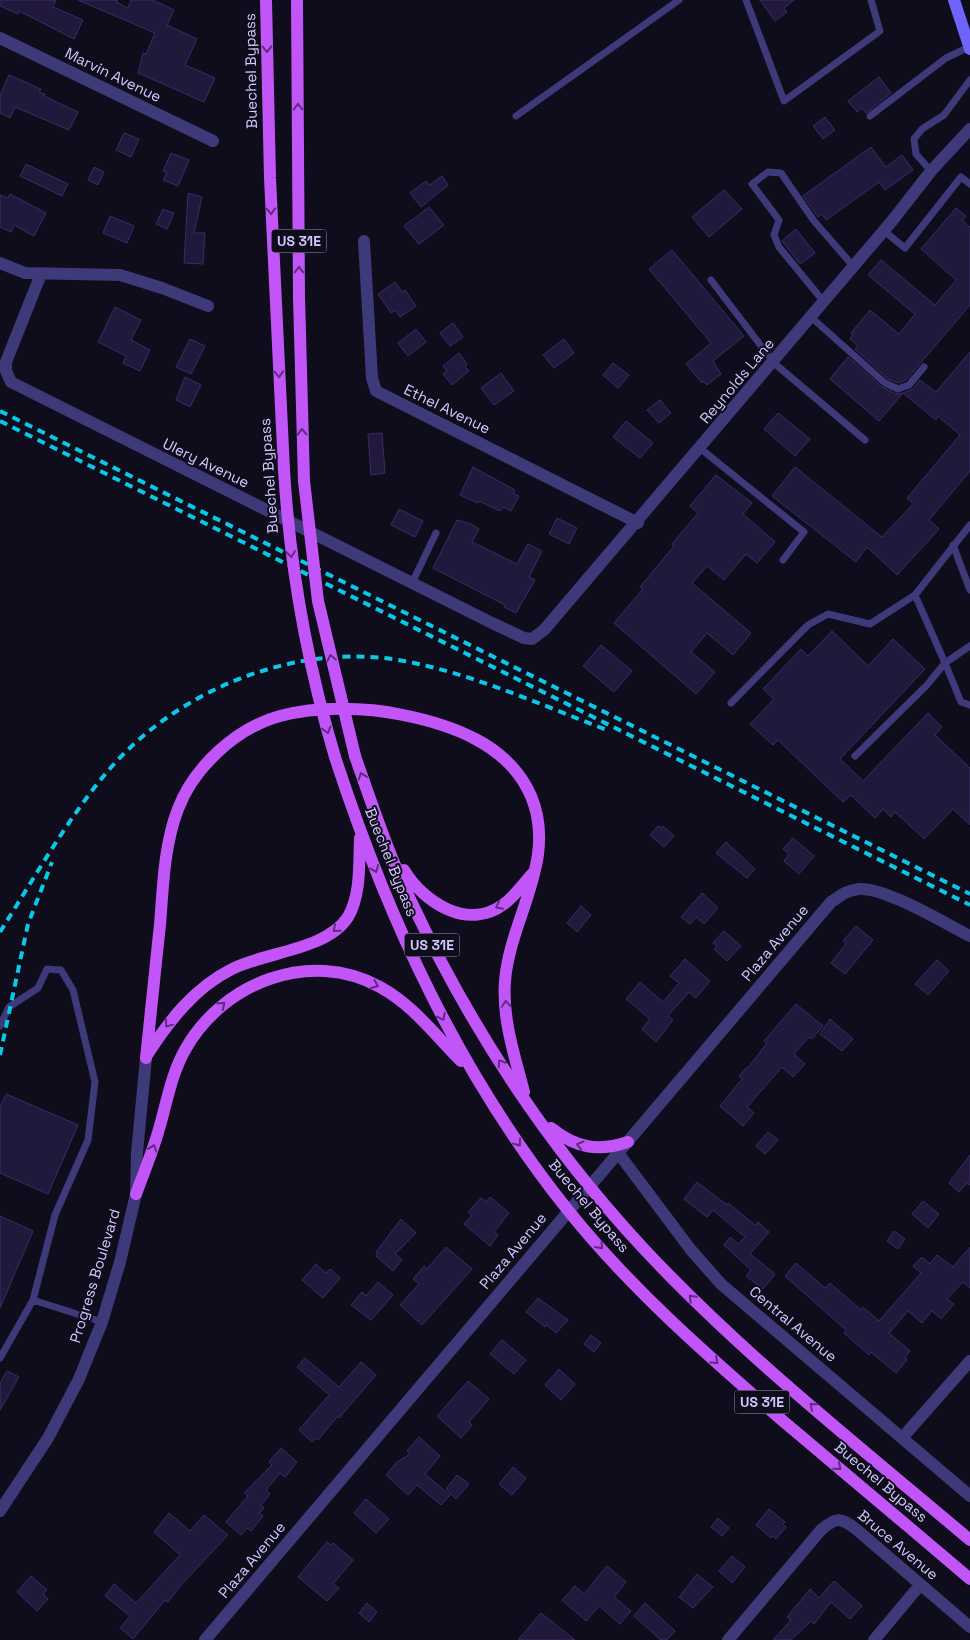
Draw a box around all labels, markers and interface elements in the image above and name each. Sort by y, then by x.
street label: Buechel Bypass [240,13,261,129]
street label: Marvin Avenue [62,43,165,106]
one-way arrow [262,45,272,53]
one-way arrow [293,103,303,111]
one-way arrow [266,207,277,215]
road number: US 31E [272,230,326,252]
one-way arrow [294,266,304,274]
street label: Reynolds Lane [695,334,778,427]
one-way arrow [273,370,284,378]
street label: Ethel Avenue [401,379,494,438]
street label: Buechel Bypass [255,418,282,534]
one-way arrow [297,428,307,436]
street label: Ulery Avenue [160,433,253,492]
one-way arrow [285,550,296,558]
one-way arrow [326,653,337,662]
one-way arrow [322,725,332,733]
one-way arrow [358,772,368,781]
street label: Buechel Bypass [361,805,422,919]
one-way arrow [369,865,379,873]
one-way arrow [495,900,504,910]
street label: Plaza Avenue [737,900,812,985]
one-way arrow [333,924,342,932]
road number: US 31E [404,934,460,956]
one-way arrow [370,978,379,989]
one-way arrow [501,1000,512,1008]
one-way arrow [216,1002,225,1010]
one-way arrow [436,1012,446,1021]
one-way arrow [165,1019,174,1028]
one-way arrow [498,1060,507,1069]
one-way arrow [512,1137,521,1147]
one-way arrow [576,1140,585,1150]
one-way arrow [147,1144,157,1152]
street label: Buechel Bypass [545,1155,634,1256]
street label: Progress Boulevard [65,1206,124,1345]
street label: Plaza Avenue [475,1208,550,1293]
one-way arrow [594,1241,603,1250]
street label: Central Avenue [746,1281,841,1366]
one-way arrow [689,1295,698,1304]
one-way arrow [709,1355,718,1364]
road number: US 31E [734,1390,790,1414]
one-way arrow [810,1403,819,1412]
street label: Buechel Bypass [831,1437,932,1526]
one-way arrow [832,1462,841,1470]
street label: Bruce Avenue [854,1505,943,1584]
street label: Plaza Avenue [214,1517,289,1602]

